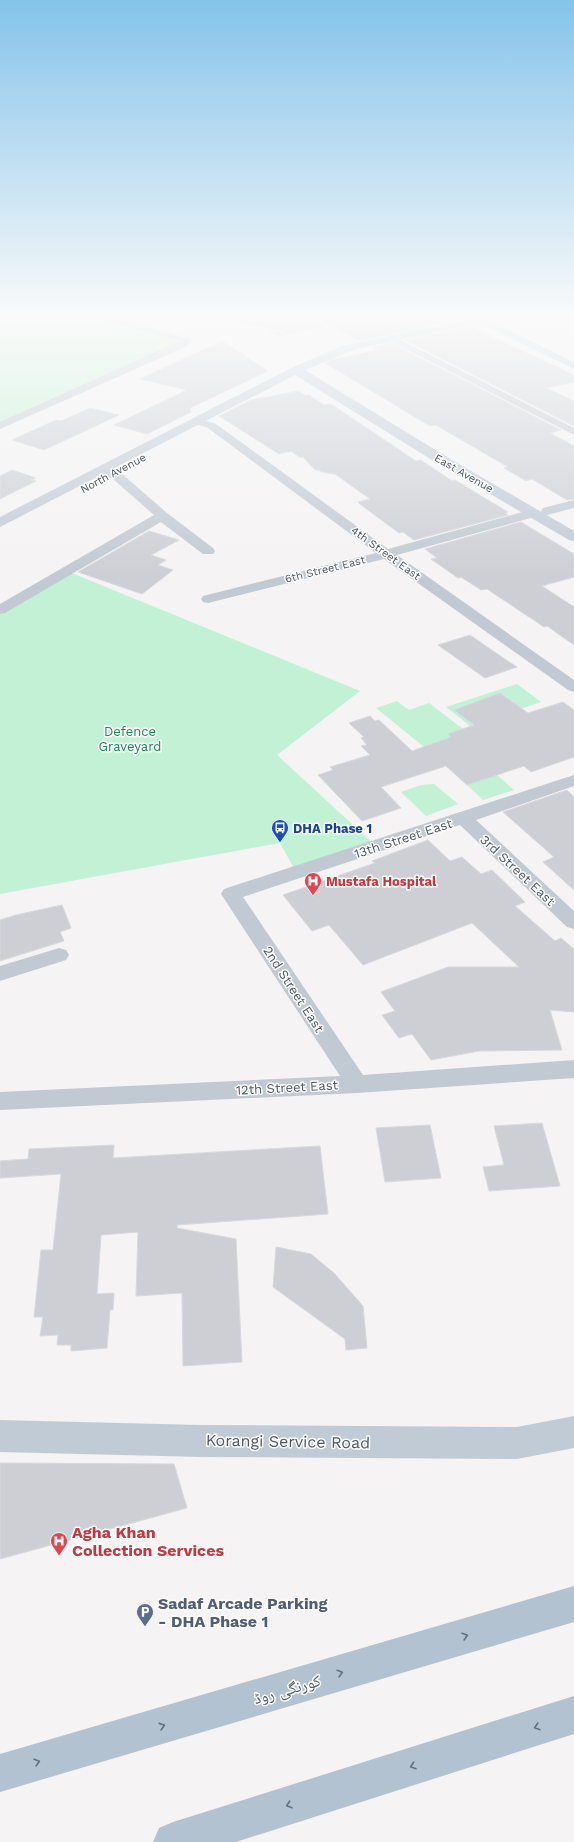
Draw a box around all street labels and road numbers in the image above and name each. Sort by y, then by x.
street label: North Avenue [78,451,148,496]
street label: East Avenue [432,451,496,496]
street label: 4th Street East [349,524,423,583]
street label: 6th Street East [284,553,367,586]
street label: 13th Street East [352,815,455,861]
street label: 3rd Street East [477,832,559,909]
street label: 2nd Street East [260,943,327,1036]
street label: 12th Street East [236,1077,339,1098]
street label: Korangi Service Road [206,1431,370,1452]
street label: کورنگی روڈ [251,1671,323,1709]

